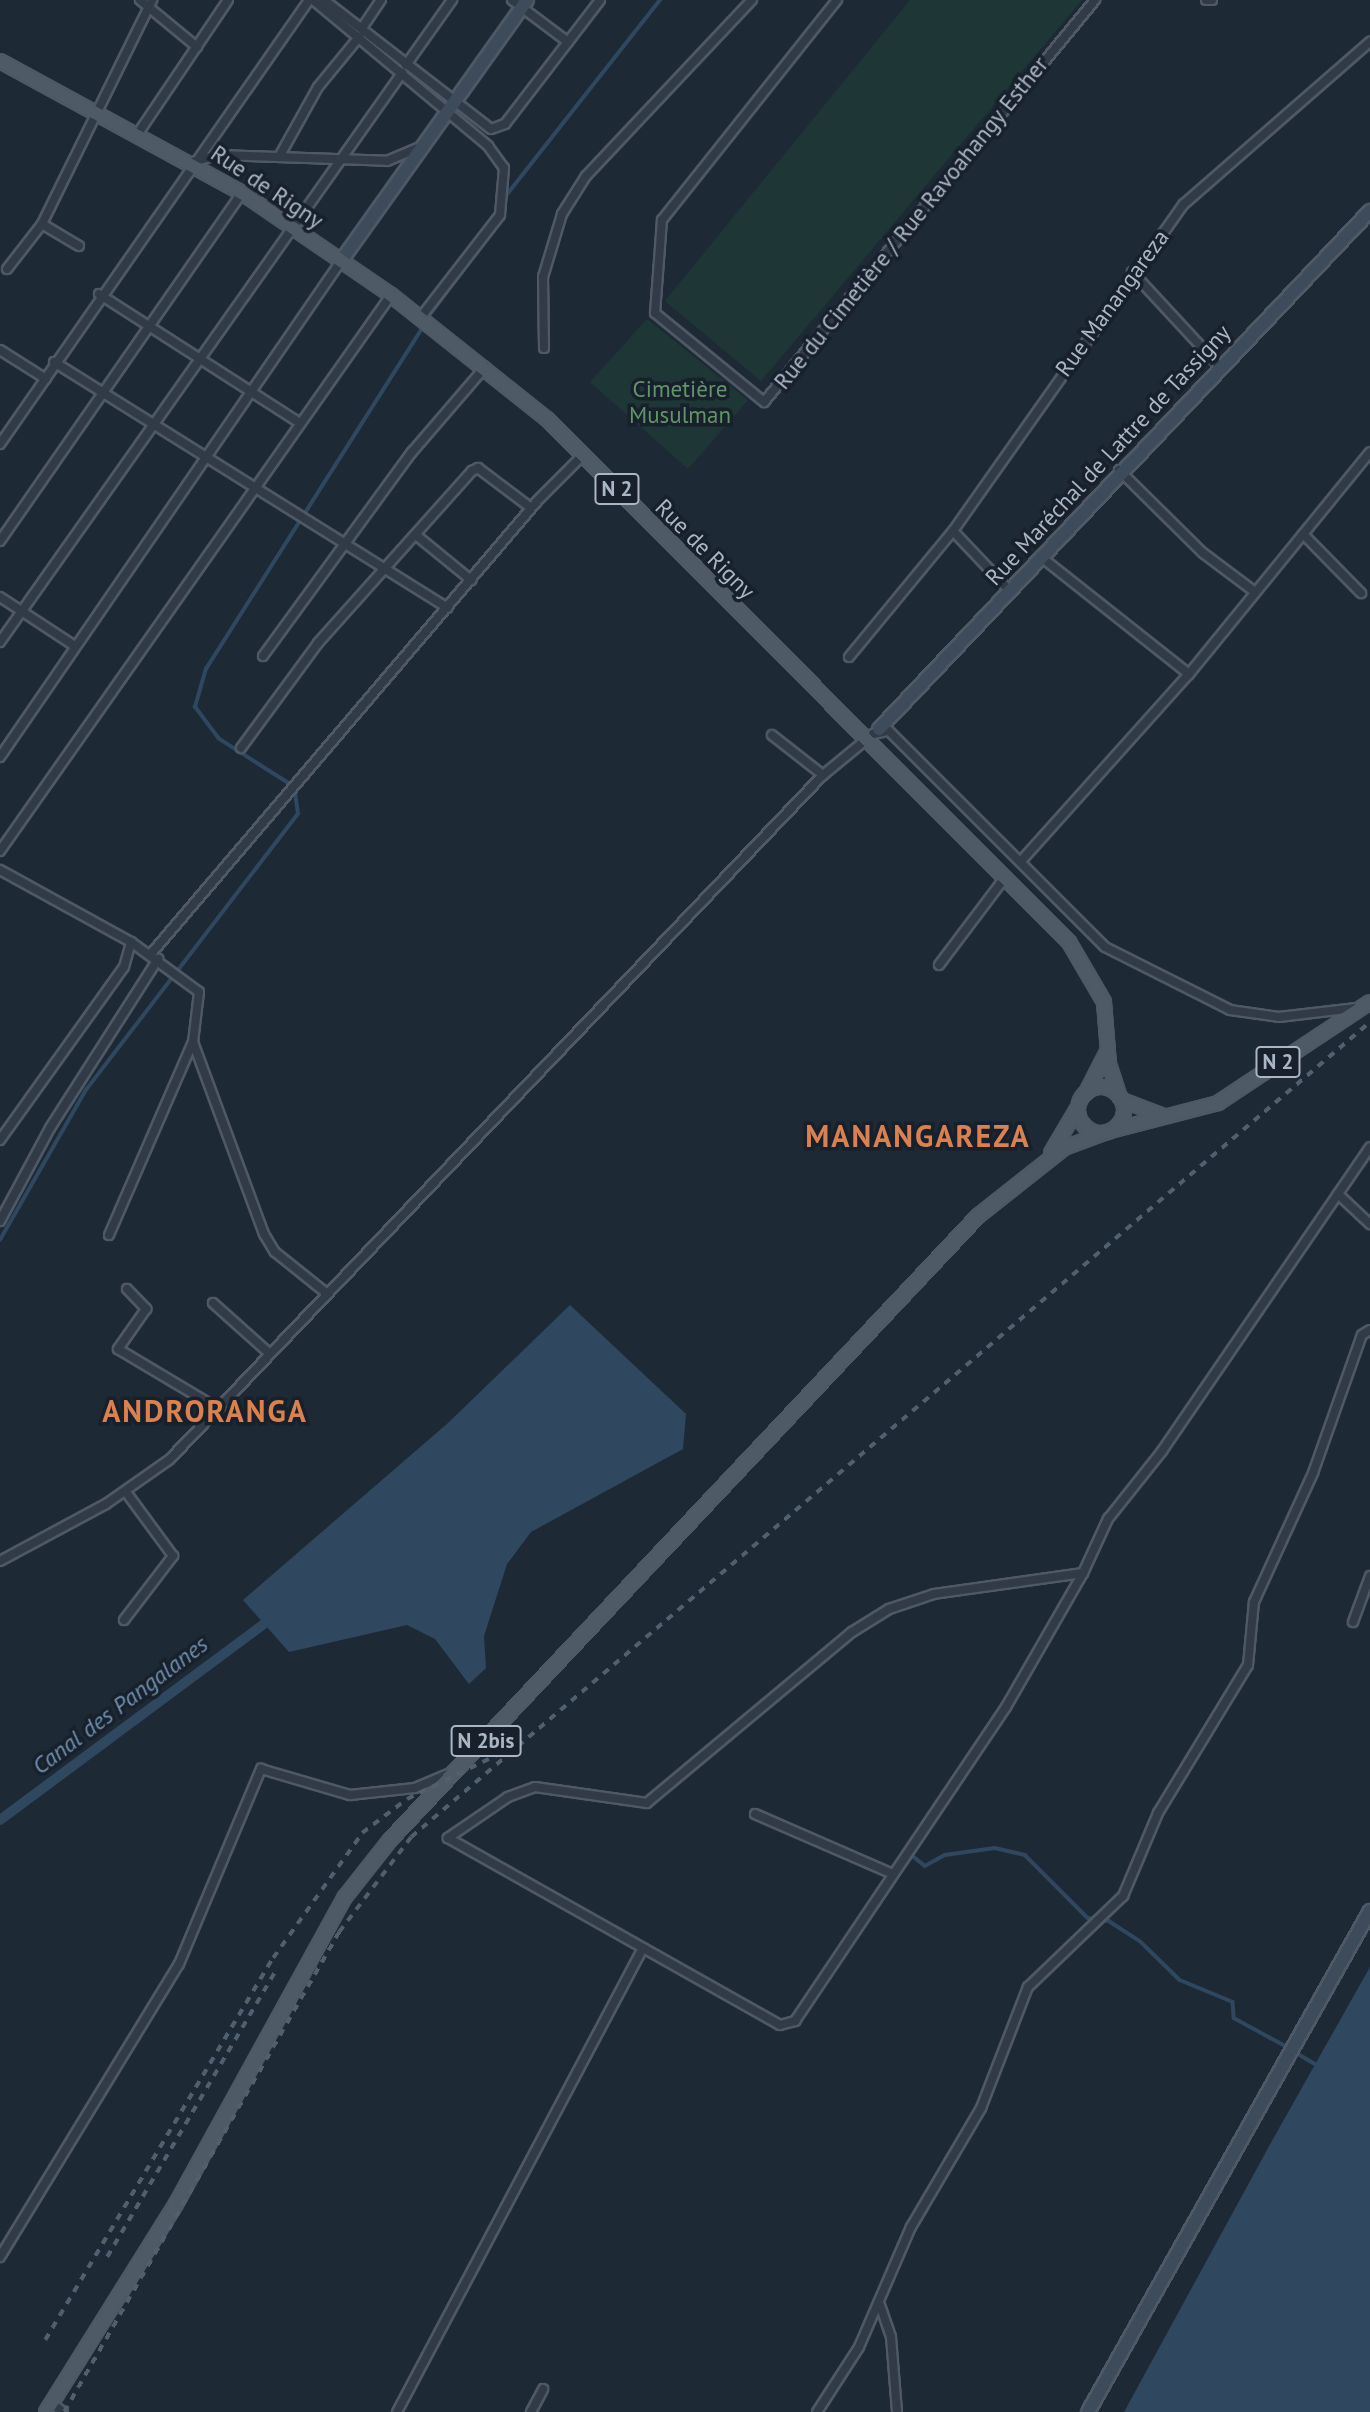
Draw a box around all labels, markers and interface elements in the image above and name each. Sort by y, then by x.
street label: Rue du Cimetière / Rue Ravoahangy Esther [768,51,1054,395]
street label: Rue de Rigny [206,139,328,235]
street label: Rue Manangareza [1050,224,1174,382]
street label: Rue Maréchal de Lattre de Tassigny [980,319,1236,591]
park label: Cimetière Musulman [629,375,731,429]
road number: N 2 [594,472,640,506]
street label: Rue de Rigny [650,494,760,604]
road number: N 2 [1255,1044,1301,1080]
district label: MANANGAREZA [807,1118,1029,1154]
district label: ANDRORANGA [103,1393,307,1429]
water label: Canal des Pangalanes [27,1630,213,1780]
road number: N 2bis [449,1724,523,1758]

